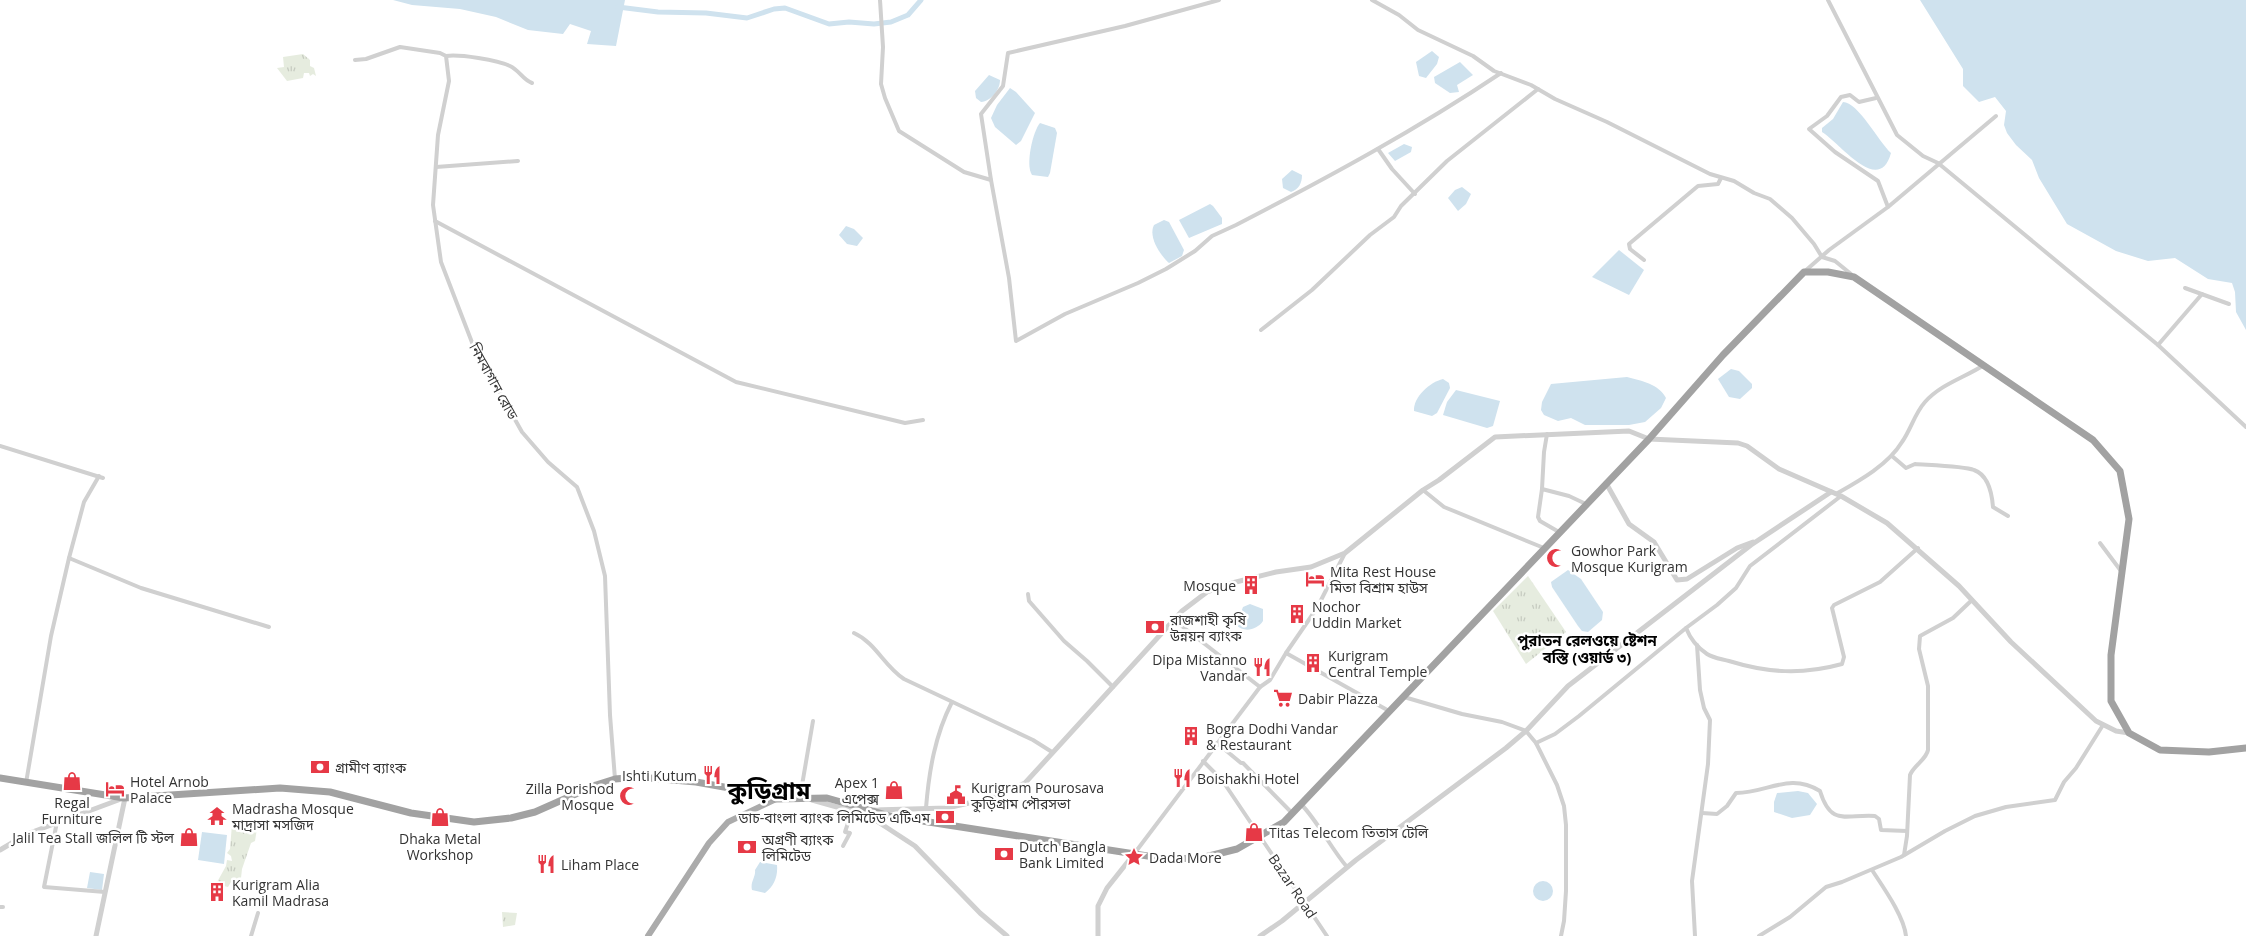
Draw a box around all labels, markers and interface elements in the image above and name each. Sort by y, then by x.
street label: নিমবাগান রোড [465,338,523,424]
place label: Gowhor Park Mosque Kurigram [1571,541,1688,576]
mosque icon: Gowhor Park Mosque Kurigram [1545,547,1567,569]
place label: Mita Rest House মিতা বিশ্রাম হাউস [1329,562,1436,597]
hotel icon: Mita Rest House মিতা বিশ্রাম হাউস [1304,568,1326,590]
building icon: Mosque [1240,574,1262,596]
place label: Mosque [1183,576,1236,595]
place label: Nochor Uddin Market [1312,597,1401,632]
building icon: Nochor Uddin Market [1286,603,1308,625]
place label: রাজশাহী কৃষি উন্নয়ন ব্যাংক [1169,610,1246,645]
bank icon: রাজশাহী কৃষি উন্নয়ন ব্যাংক [1144,616,1166,638]
district label: পুরাতন রেলওয়ে ষ্টেশন বস্তি (ওয়ার্ড ৩) [1517,630,1657,667]
place label: Kurigram Central Temple [1328,646,1428,681]
place label: Dipa Mistanno Vandar [1152,650,1247,685]
building icon: Kurigram Central Temple [1302,652,1324,674]
restaurant icon: Dipa Mistanno Vandar [1251,656,1273,678]
supermarket icon: Dabir Plazza [1272,687,1294,709]
place label: Dabir Plazza [1298,689,1378,708]
place label: Bogra Dodhi Vandar & Restaurant [1206,719,1338,754]
building icon: Bogra Dodhi Vandar & Restaurant [1180,725,1202,747]
bank icon: গ্রামীণ ব্যাংক [309,756,331,778]
place label: গ্রামীণ ব্যাংক [335,758,407,777]
restaurant icon: Ishti Kutum [701,764,723,786]
place label: Ishti Kutum [622,766,697,785]
restaurant icon: Boishakhi Hotel [1171,767,1193,789]
place label: Boishakhi Hotel [1197,769,1299,788]
shop icon: Regal Furniture [61,770,83,792]
place label: Hotel Arnob Palace [130,772,209,807]
district label: কুড়িগ্রাম [727,773,811,806]
place label: Apex 1 এপেক্স [835,773,880,808]
hotel icon: Hotel Arnob Palace [104,778,126,800]
place label: Kurigram Pourosava কুড়িগ্রাম পৌরসভা [970,778,1104,813]
place label: Zilla Porishod Mosque [526,779,614,814]
shop icon: Apex 1 এপেক্স [883,779,905,801]
public building icon: Kurigram Pourosava কুড়িগ্রাম পৌরসভা [945,784,967,806]
mosque icon: Zilla Porishod Mosque [618,785,640,807]
place label: Regal Furniture [42,793,103,828]
place label: Madrasha Mosque মাদ্রাসা মসজিদ [231,799,354,834]
temple icon: Madrasha Mosque মাদ্রাসা মসজিদ [206,805,228,827]
shop icon: Dhaka Metal Workshop [429,806,451,828]
bank icon: ডাচ-বাংলা ব্যাংক লিমিটেড এটিএম [934,806,956,828]
place label: ডাচ-বাংলা ব্যাংক লিমিটেড এটিএম [738,808,930,827]
shop icon: Titas Telecom তিতাস টেলি [1243,821,1265,843]
place label: Titas Telecom তিতাস টেলি [1269,823,1429,842]
shop icon: Jalil Tea Stall জলিল টি স্টল [178,826,200,848]
place label: Jalil Tea Stall জলিল টি স্টল [10,828,175,847]
place label: Dhaka Metal Workshop [399,829,481,864]
place label: অগ্রণী ব্যাংক লিমিটেড [761,830,834,865]
bank icon: অগ্রণী ব্যাংক লিমিটেড [736,836,758,858]
place label: Dutch Bangla Bank Limited [1019,837,1106,872]
bank icon: Dutch Bangla Bank Limited [993,843,1015,865]
place icon: Dada More [1123,846,1145,868]
place label: Dada More [1149,848,1222,867]
street label: Bazar Road [1264,850,1322,922]
restaurant icon: Liham Place [535,853,557,875]
place label: Liham Place [561,855,639,874]
place label: Kurigram Alia Kamil Madrasa [232,875,329,910]
building icon: Kurigram Alia Kamil Madrasa [206,881,228,903]

